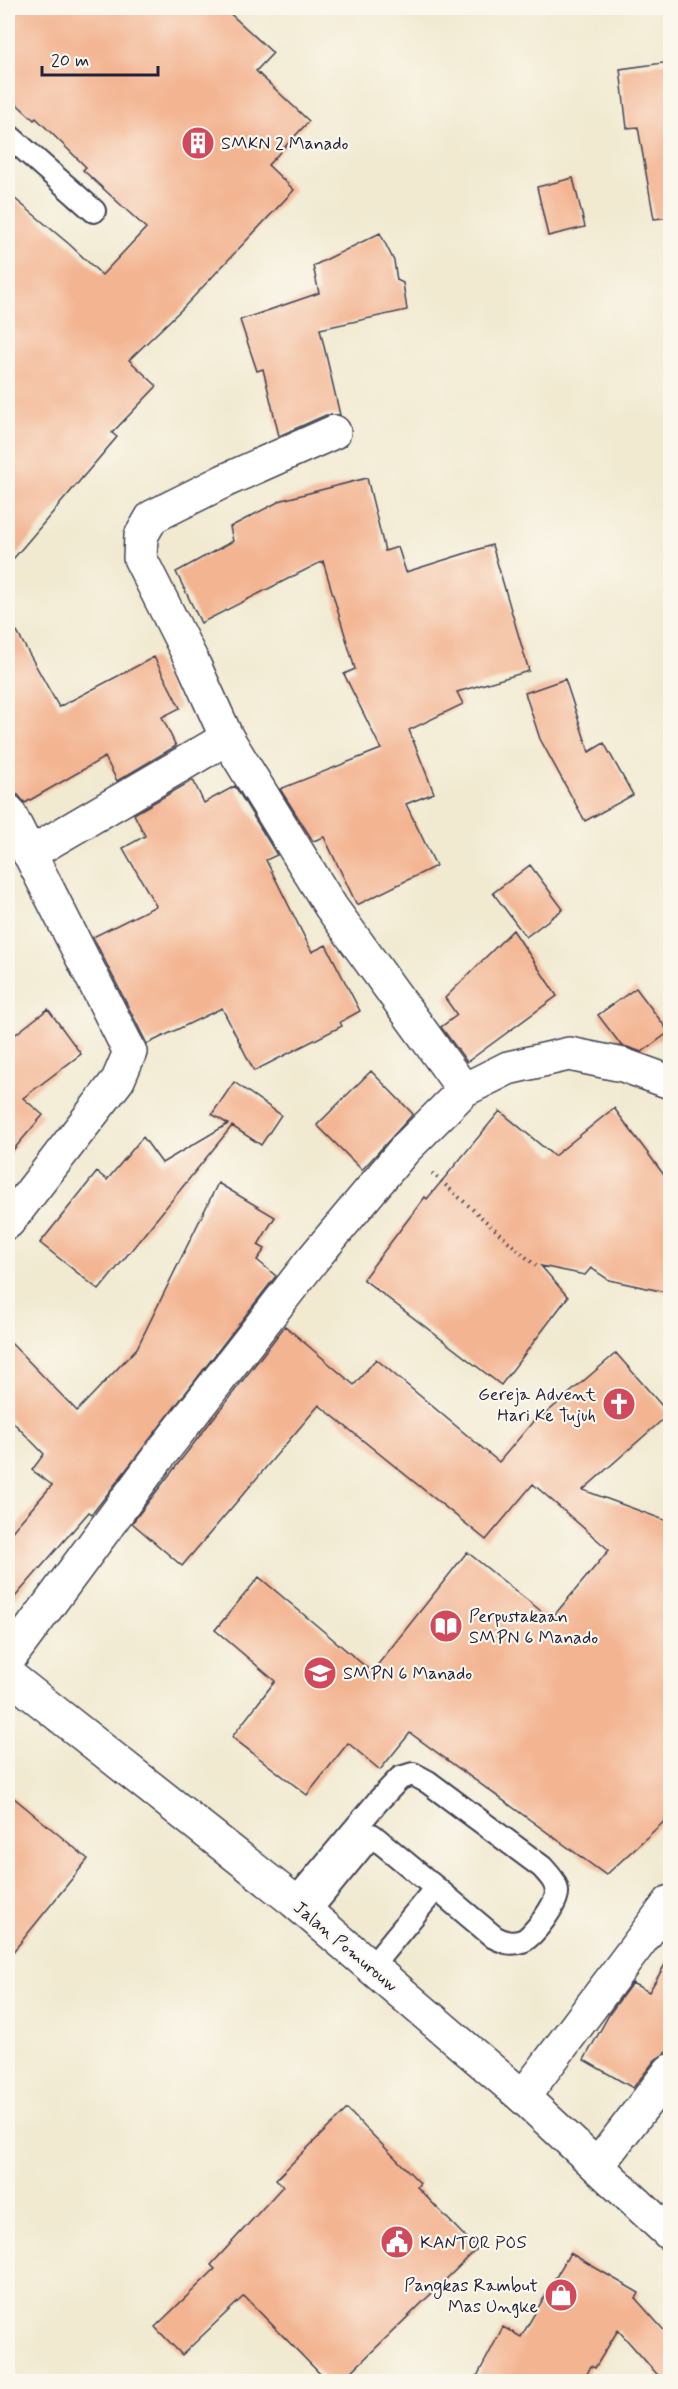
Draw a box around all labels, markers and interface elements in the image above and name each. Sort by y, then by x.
scale bar [42,39,158,77]
text: 20 m [51,49,89,73]
building icon: SMKN 2 Manado [180,125,216,161]
place label: SMKN 2 Manado [221,132,349,156]
place label: Gereja Advent Hari Ke Tujuh [478,1383,596,1428]
church icon: Gereja Advent Hari Ke Tujuh [601,1386,637,1422]
place label: Perpustakaan SMPN 6 Manado [469,1605,598,1650]
library icon: Perpustakaan SMPN 6 Manado [428,1608,464,1644]
school or university icon: SMPN 6 Manado [302,1655,338,1691]
place label: SMPN 6 Manado [343,1662,472,1686]
street label: Jalan Pomurouw [288,1896,403,1998]
public building icon: KANTOR POS [379,2224,415,2260]
place label: KANTOR POS [420,2231,526,2255]
place label: Pangkas Rambut Mas Ungke [404,2274,538,2319]
shop icon: Pangkas Rambut Mas Ungke [543,2277,579,2313]

